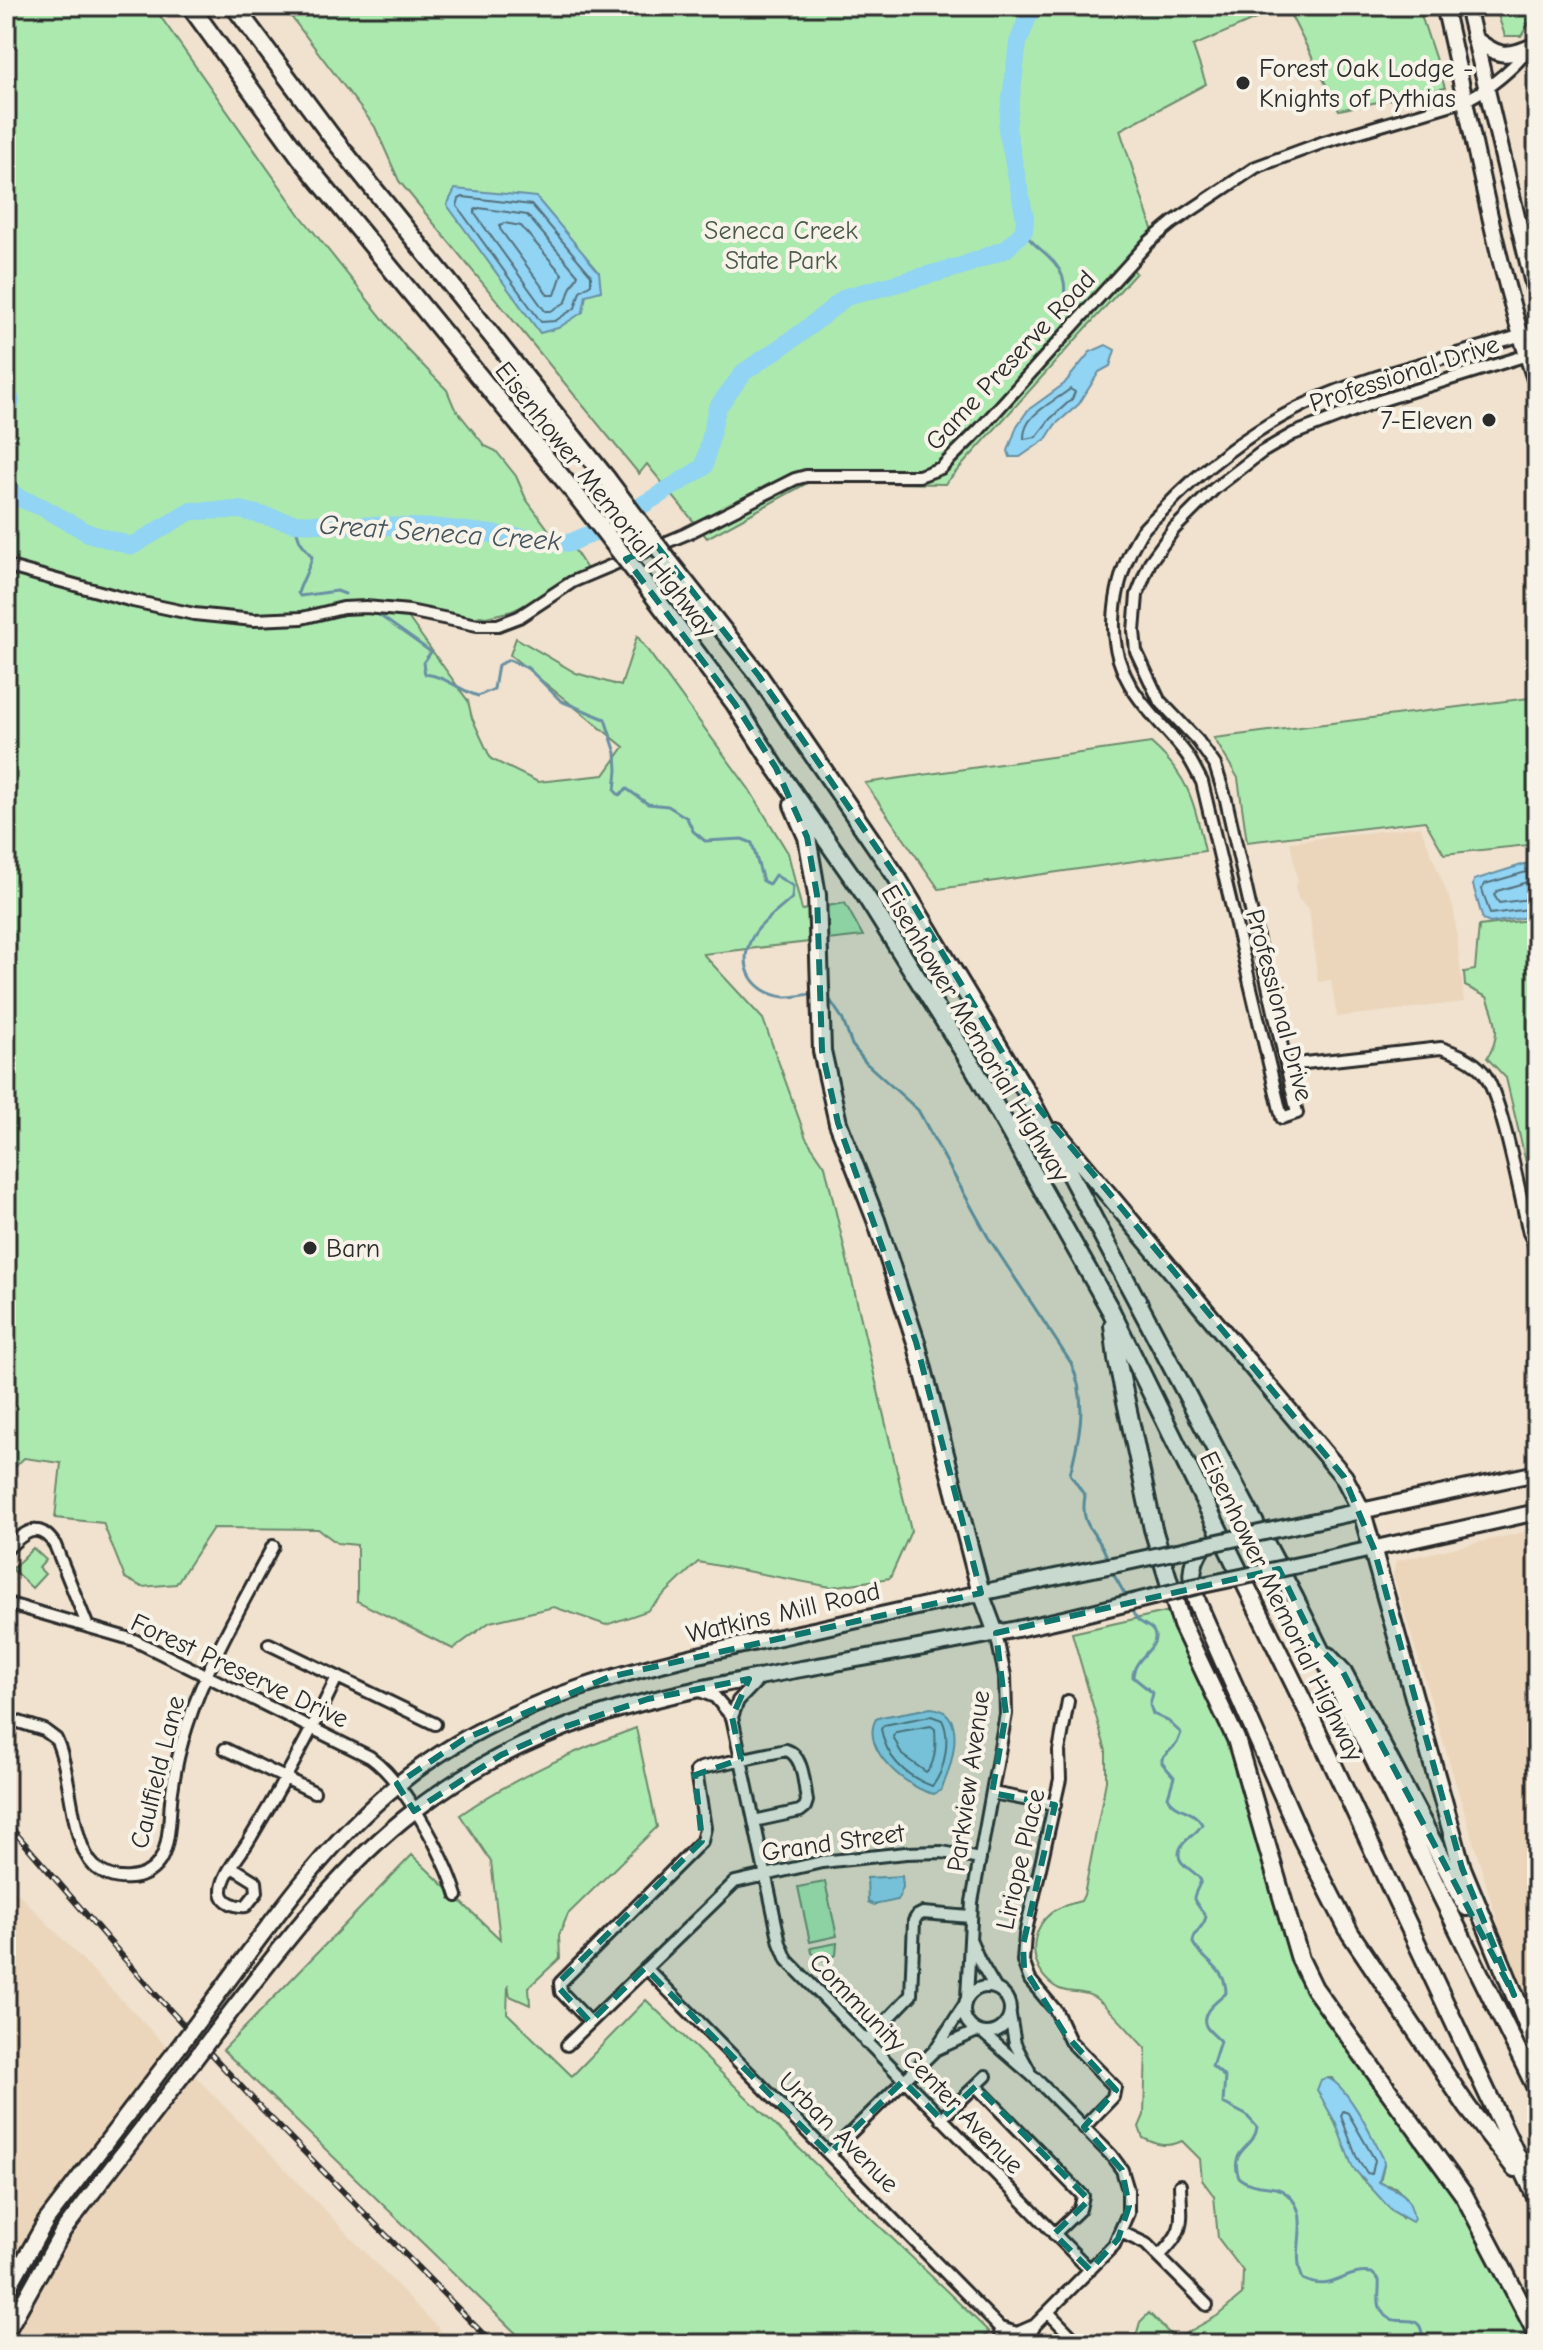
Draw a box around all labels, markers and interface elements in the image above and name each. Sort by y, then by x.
place label: Forest Oak Lodge - Knights of Pythias [1259,54,1474,114]
marker: Forest Oak Lodge - Knights of Pythias [1234,74,1252,92]
park label: Seneca Creek State Park [704,216,858,276]
street label: Game Preserve Road [920,265,1102,457]
street label: Professional Drive [1306,329,1503,419]
street label: Eisenhower Memorial Highway [488,356,722,643]
place label: 7-Eleven [1380,406,1473,436]
marker: 7-Eleven [1480,411,1498,429]
water label: Great Seneca Creek [318,509,562,557]
street label: Eisenhower Memorial Highway [874,880,1076,1188]
street label: Professional Drive [1239,906,1319,1104]
place label: Barn [326,1234,380,1264]
marker: Barn [301,1239,319,1257]
street label: Eisenhower Memorial Highway [1193,1447,1369,1767]
street label: Watkins Mill Road [683,1576,883,1650]
street label: Forest Preserve Drive [126,1607,353,1734]
street label: Parkview Avenue [941,1688,997,1874]
street label: Caulfield Lane [125,1693,191,1852]
street label: Liriope Place [990,1786,1052,1933]
street label: Grand Street [760,1818,908,1868]
street label: Community Center Avenue [803,1947,1030,2180]
street label: Urban Avenue [772,2066,905,2199]

